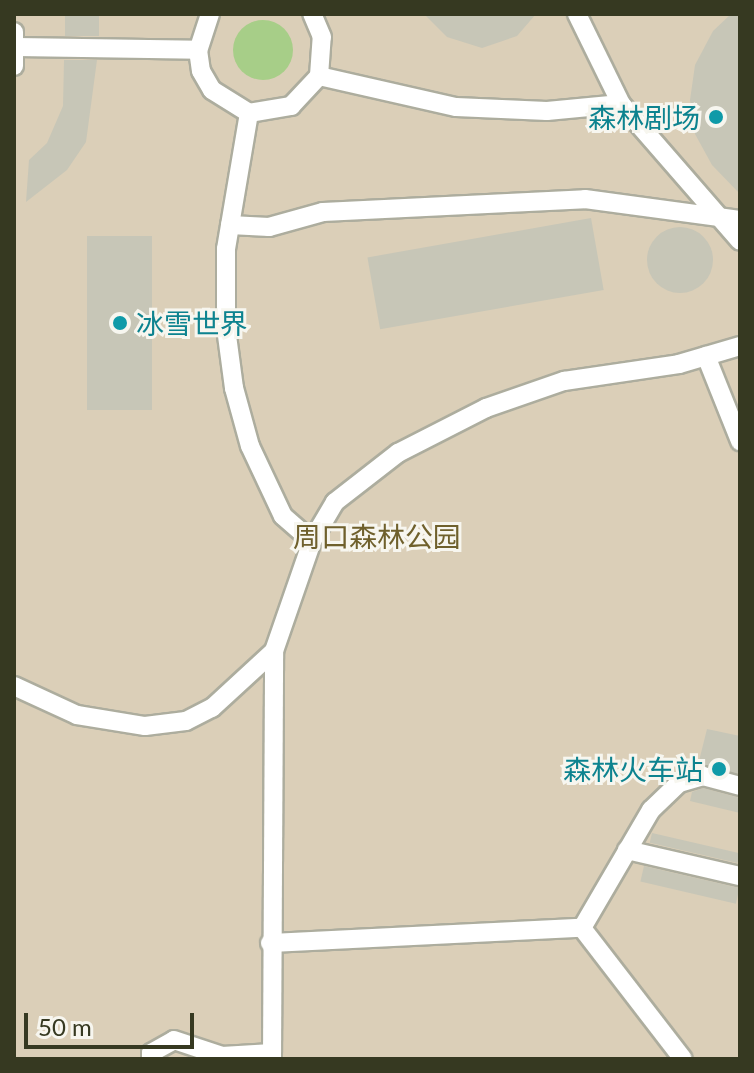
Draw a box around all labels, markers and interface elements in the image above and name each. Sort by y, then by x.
place label: 森林剧场 [588,100,700,134]
marker: 森林剧场 [707,108,725,126]
place label: 冰雪世界 [136,306,248,340]
marker: 冰雪世界 [111,314,129,332]
park label: 周口森林公园 [293,519,461,553]
place label: 森林火车站 [563,752,703,786]
marker: 森林火车站 [710,760,728,778]
scale bar [28,997,198,1047]
text: 50 m [38,1012,92,1041]

